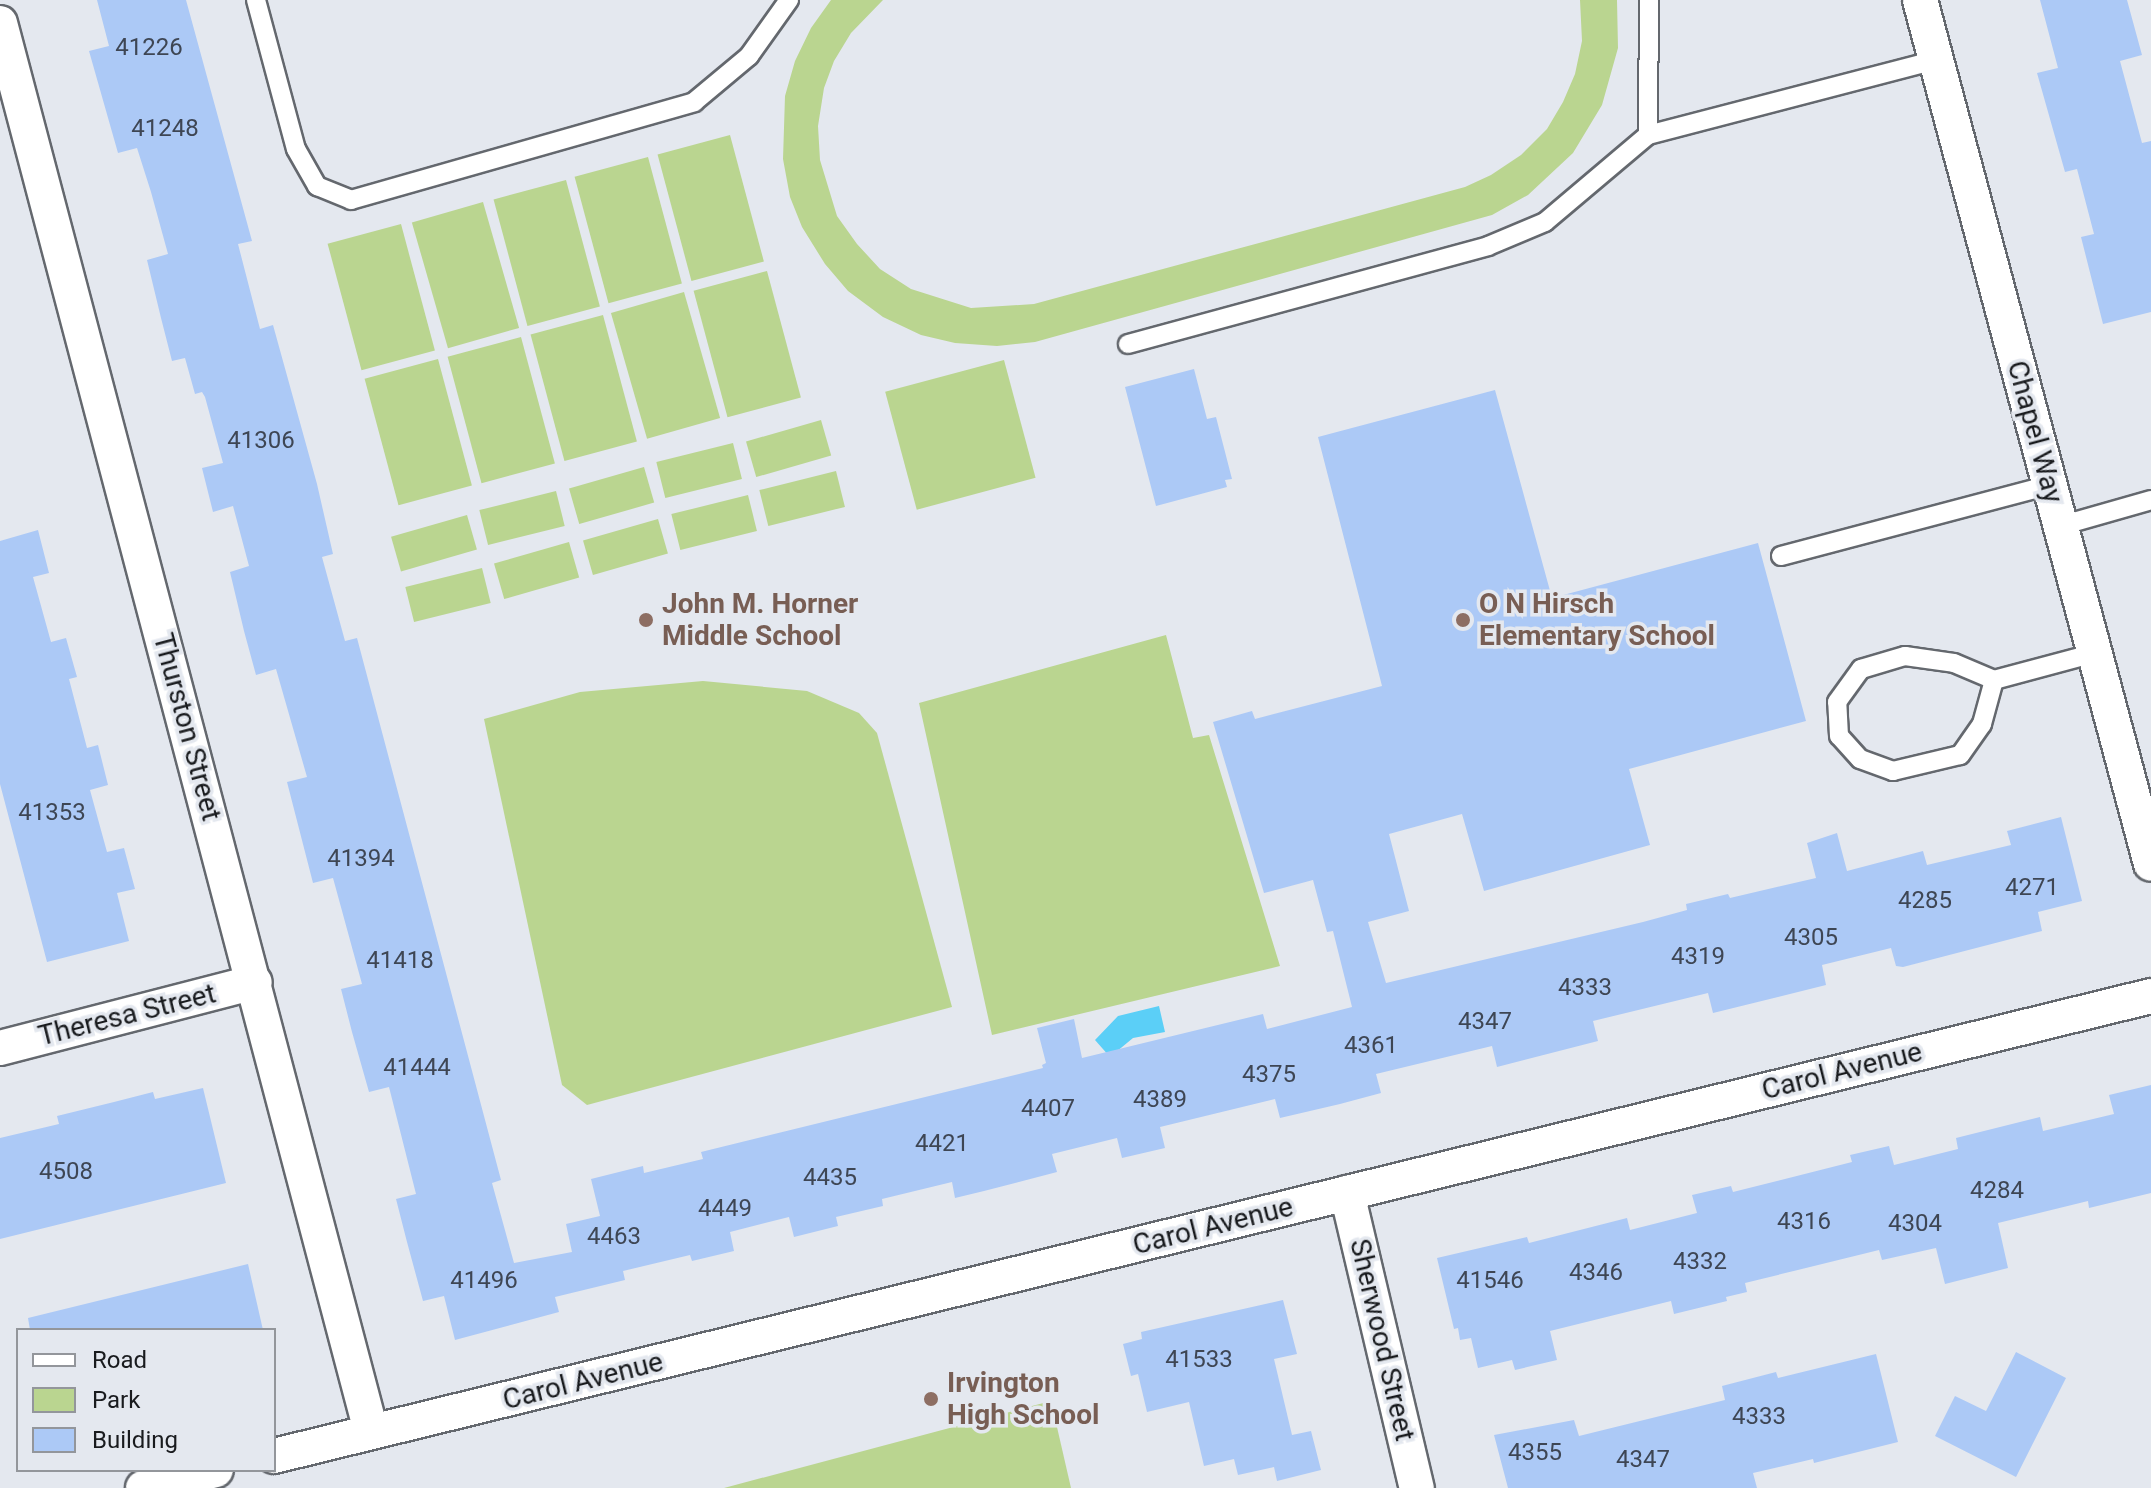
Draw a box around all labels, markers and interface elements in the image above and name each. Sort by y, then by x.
house number: 41226 [115,34,183,62]
house number: 41248 [131,115,199,143]
street label: Chapel Way [2000,357,2070,507]
house number: 41306 [227,427,295,455]
place label: John M. Horner Middle School [662,587,858,653]
place label: O N Hirsch Elementary School [1479,587,1715,653]
marker: John M. Horner Middle School [637,611,655,629]
marker: O N Hirsch Elementary School [1454,611,1472,629]
street label: Thurston Street [146,630,228,824]
house number: 41353 [18,799,86,827]
house number: 41394 [327,845,395,873]
house number: 4271 [2005,874,2059,902]
house number: 4285 [1898,887,1952,915]
house number: 4305 [1784,924,1838,952]
house number: 4319 [1671,943,1725,971]
house number: 41418 [366,947,434,975]
house number: 4333 [1558,974,1612,1002]
street label: Theresa Street [35,977,219,1053]
house number: 4347 [1458,1008,1512,1036]
house number: 4361 [1344,1032,1398,1060]
street label: Carol Avenue [1758,1035,1926,1107]
house number: 41444 [383,1054,451,1082]
house number: 4375 [1242,1061,1296,1089]
house number: 4389 [1133,1086,1187,1114]
house number: 4407 [1021,1095,1075,1123]
house number: 4421 [915,1130,969,1158]
house number: 4508 [39,1158,93,1186]
house number: 4435 [803,1164,857,1192]
house number: 4284 [1970,1177,2024,1205]
street label: Carol Avenue [1129,1190,1297,1262]
house number: 4449 [698,1195,752,1223]
house number: 4316 [1777,1208,1831,1236]
house number: 4304 [1888,1210,1942,1238]
house number: 4463 [587,1223,641,1251]
street label: Sherwood Street [1342,1236,1422,1444]
house number: 4332 [1673,1248,1727,1276]
house number: 4346 [1569,1259,1623,1287]
house number: 41496 [450,1267,518,1295]
house number: 41546 [1456,1267,1524,1295]
legend [16,1328,276,1472]
street label: Carol Avenue [499,1345,667,1417]
text: Road [92,1346,147,1374]
house number: 41533 [1165,1346,1233,1374]
place label: Irvington High School [947,1366,1099,1432]
text: Park [92,1386,140,1414]
marker: Irvington High School [922,1390,940,1408]
house number: 4333 [1732,1403,1786,1431]
text: Building [92,1426,178,1454]
house number: 4355 [1508,1439,1562,1467]
house number: 4347 [1616,1446,1670,1474]

